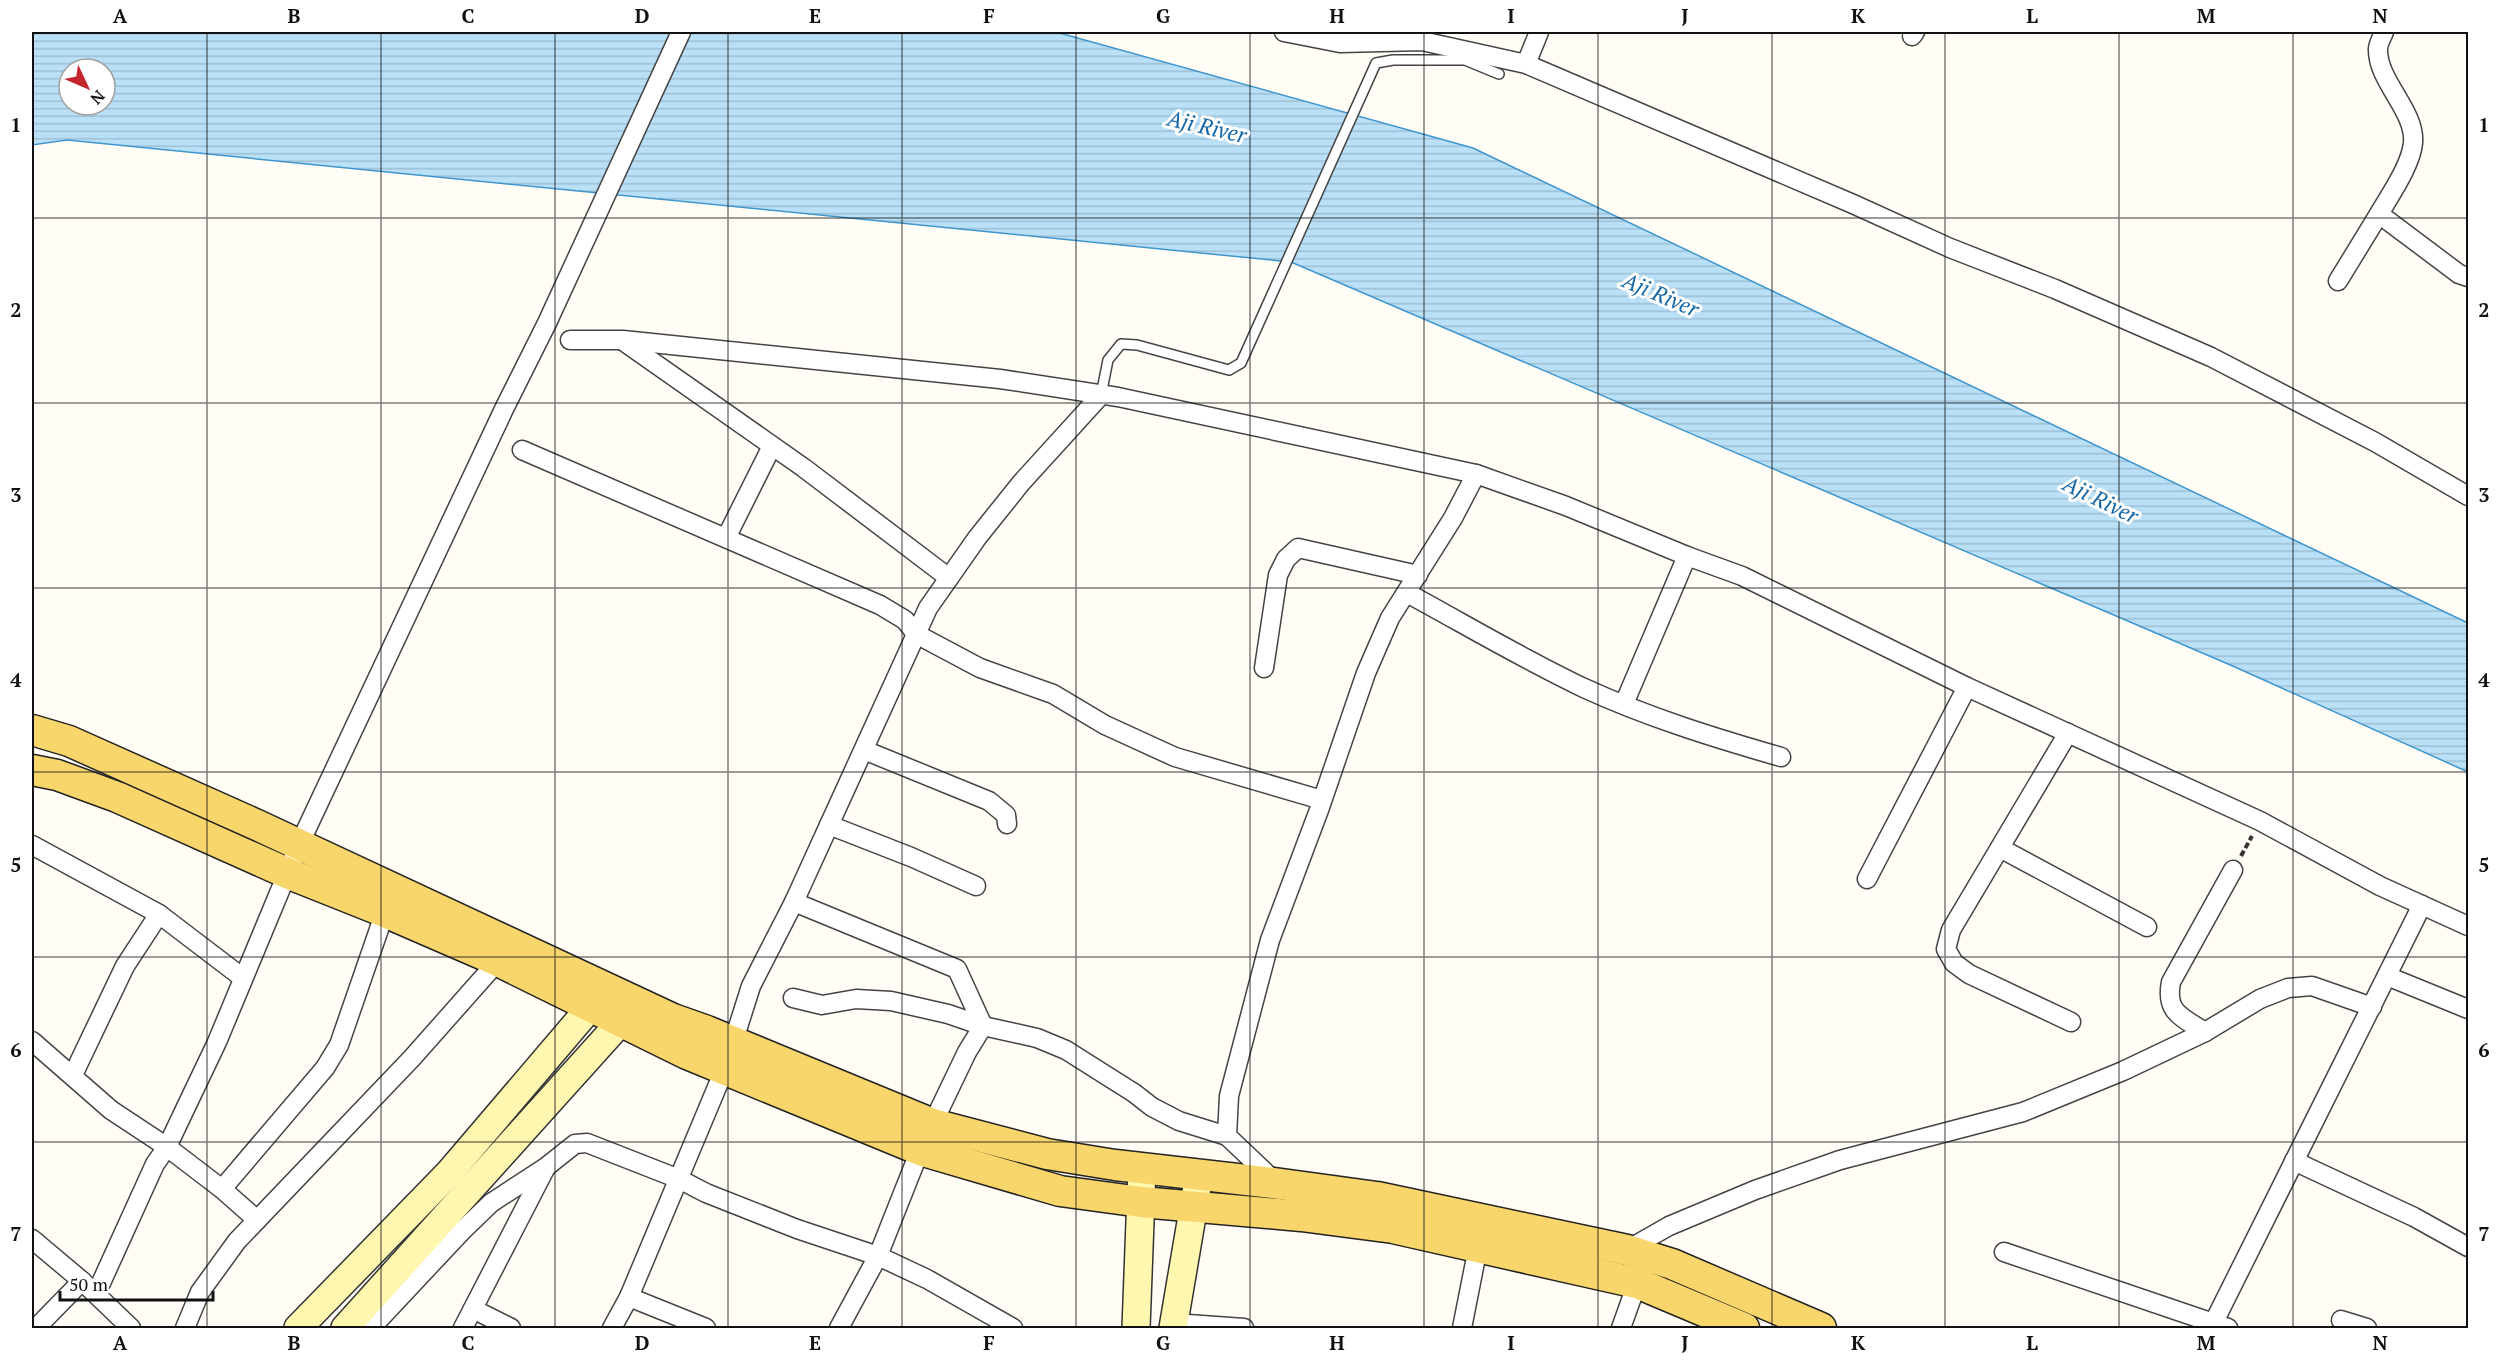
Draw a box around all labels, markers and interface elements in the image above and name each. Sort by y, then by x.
text: A [113,2,128,29]
text: B [288,2,301,29]
text: C [461,2,475,29]
text: D [635,2,649,29]
text: E [809,2,821,29]
text: F [983,2,995,29]
text: G [1156,2,1170,29]
text: H [1329,2,1345,29]
text: I [1507,2,1515,29]
text: J [1681,2,1689,29]
text: K [1851,2,1866,29]
text: L [2026,2,2038,29]
text: M [2197,2,2216,29]
text: N [2372,2,2388,29]
north arrow [57,57,117,117]
text: N [86,85,110,109]
water label: Aji River [1163,102,1251,149]
text: 1 [10,111,22,138]
text: 1 [2478,111,2490,138]
water label: Aji River [1617,264,1705,324]
text: 2 [10,296,22,323]
text: 2 [2478,296,2490,323]
water label: Aji River [2057,468,2145,530]
text: 3 [10,481,22,508]
text: 3 [2478,481,2490,508]
text: 4 [10,666,22,693]
text: 4 [2478,666,2490,693]
text: 5 [10,851,22,878]
text: 5 [2478,851,2490,878]
text: 6 [10,1036,22,1063]
text: 6 [2478,1036,2490,1063]
text: 7 [10,1220,22,1247]
text: 7 [2478,1220,2490,1247]
scale bar [60,1264,213,1302]
text: 50 m [69,1272,109,1296]
text: A [113,1329,128,1356]
text: B [288,1329,301,1356]
text: C [461,1329,475,1356]
text: D [635,1329,649,1356]
text: E [809,1329,821,1356]
text: F [983,1329,995,1356]
text: G [1156,1329,1170,1356]
text: H [1329,1329,1345,1356]
text: I [1507,1329,1515,1356]
text: J [1681,1329,1689,1356]
text: K [1851,1329,1866,1356]
text: L [2026,1329,2038,1356]
text: M [2197,1329,2216,1356]
text: N [2372,1329,2388,1356]

